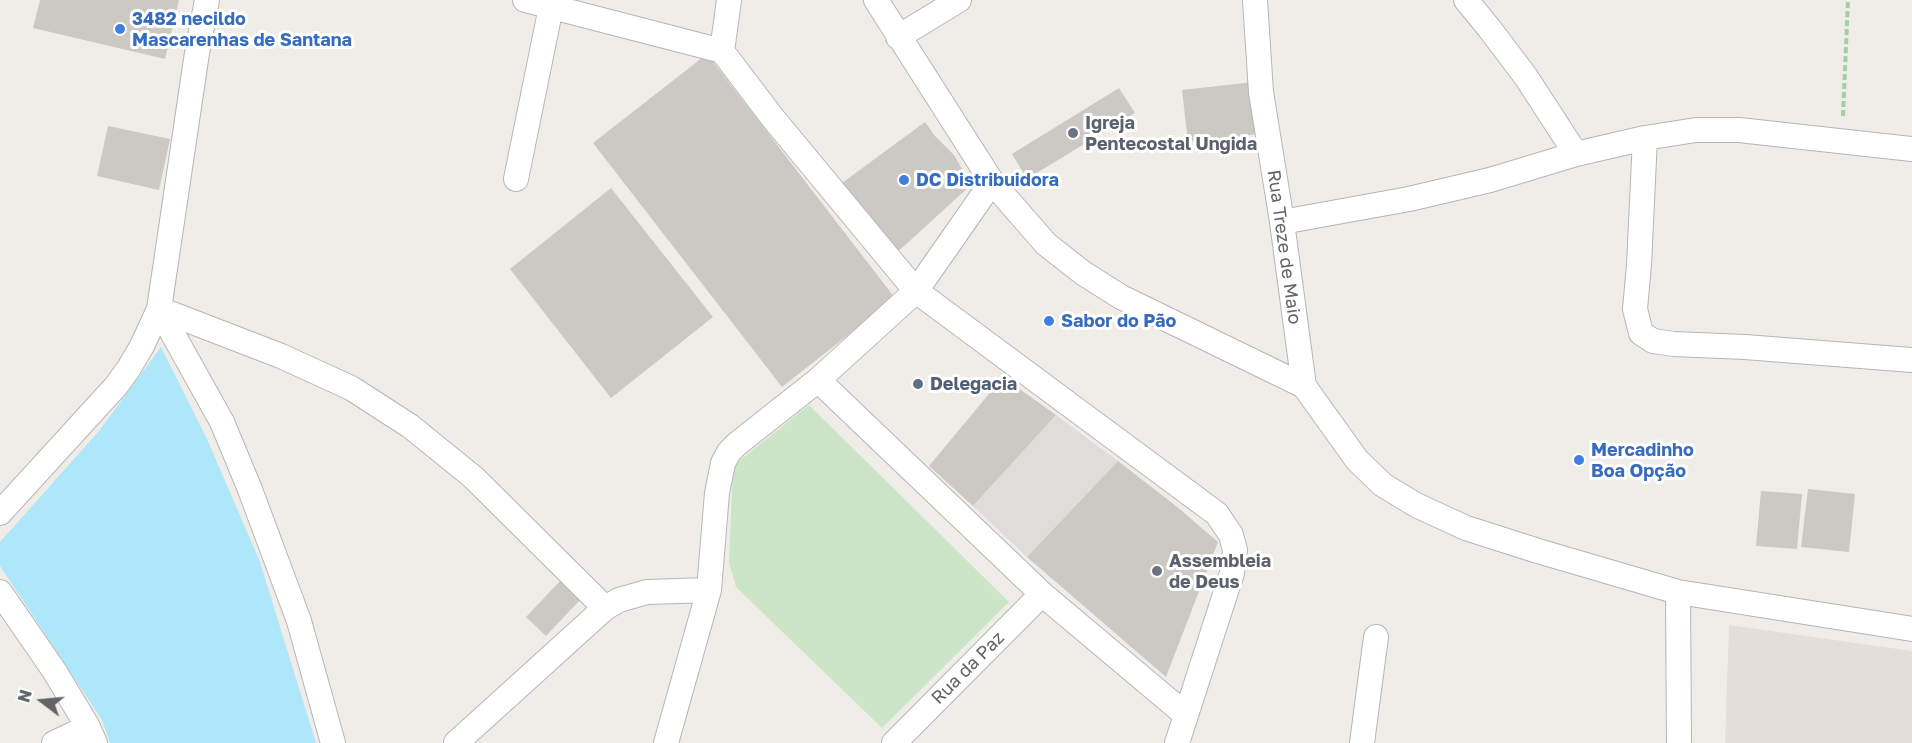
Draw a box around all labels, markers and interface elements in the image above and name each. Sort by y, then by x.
place label: 3482 necildo Mascarenhas de Santana [132,8,352,50]
marker: 3482 necildo Mascarenhas de Santana [113,22,127,36]
place label: Igreja Pentecostal Ungida [1085,112,1257,154]
marker: Igreja Pentecostal Ungida [1066,126,1080,140]
street label: Rua Treze de Maio [1262,168,1306,326]
place label: DC Distribuidora [916,169,1059,191]
marker: DC Distribuidora [897,173,911,187]
place label: Sabor do Pão [1061,310,1176,332]
marker: Sabor do Pão [1042,314,1056,328]
place label: Delegacia [930,373,1017,395]
marker: Delegacia [911,377,925,391]
place label: Mercadinho Boa Opção [1591,439,1694,482]
marker: Mercadinho Boa Opção [1572,453,1586,467]
place label: Assembleia de Deus [1169,550,1271,592]
marker: Assembleia de Deus [1150,564,1164,578]
street label: Rua da Paz [927,627,1009,709]
north arrow [12,671,72,731]
text: N [13,687,36,705]

